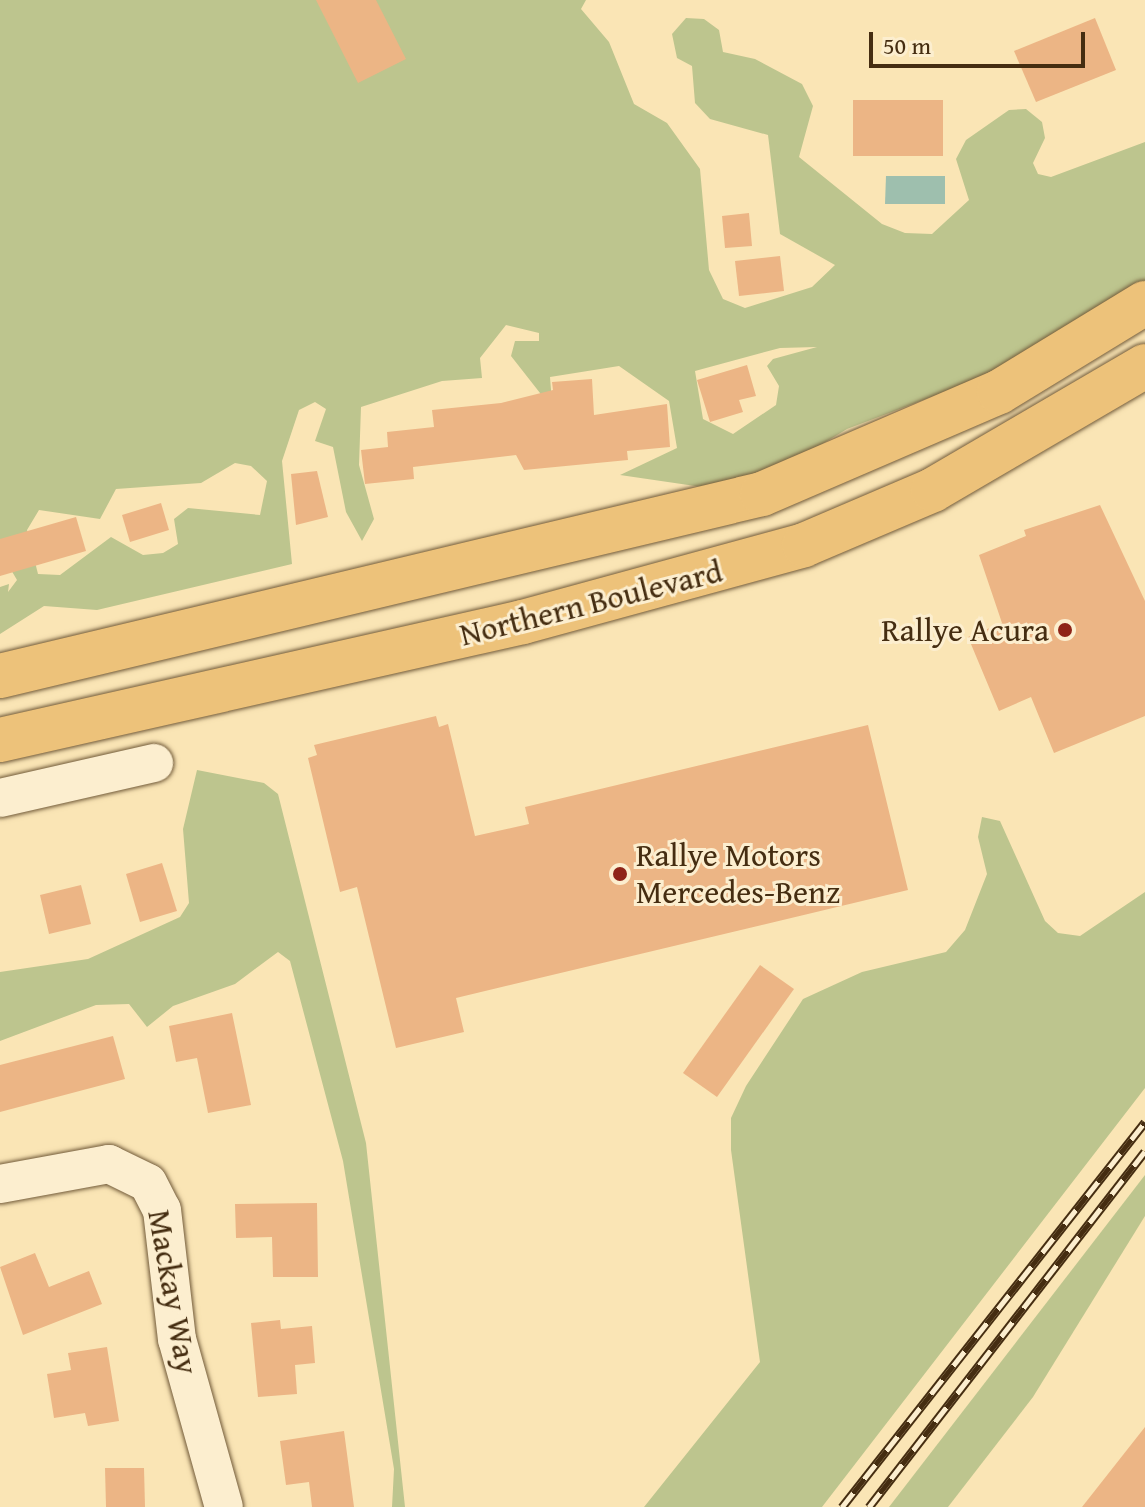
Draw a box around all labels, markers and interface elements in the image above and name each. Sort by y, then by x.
scale bar [873,16,1089,66]
text: 50 m [883,28,931,63]
street label: Northern Boulevard [456,552,726,654]
place label: Rallye Acura [881,611,1049,649]
marker: Rallye Acura [1056,621,1074,639]
place label: Rallye Motors Mercedes-Benz [636,837,840,912]
marker: Rallye Motors Mercedes-Benz [611,865,629,883]
street label: Mackay Way [140,1207,206,1377]

